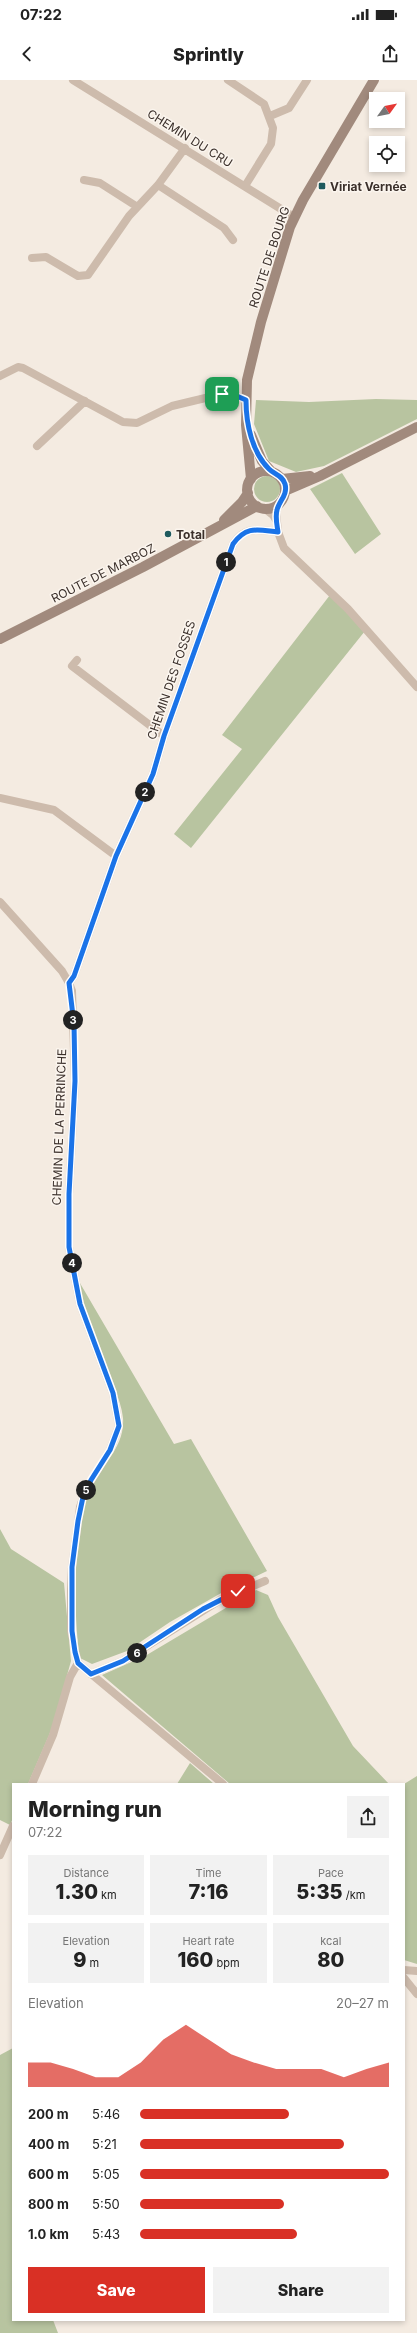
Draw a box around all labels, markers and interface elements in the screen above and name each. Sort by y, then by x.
text: 07:22 [20,5,62,24]
icon: back [16,43,38,65]
icon: share [379,43,401,65]
text: Sprintly [173,44,244,65]
north arrow [369,92,405,128]
map controls [369,92,405,172]
street label: CHEMIN DU CRU [145,106,235,170]
button: locate [369,136,405,172]
place label: Viriat Vernée [330,179,407,194]
marker: Viriat Vernée [317,181,327,191]
street label: ROUTE DE BOURG [245,204,293,310]
pin [205,377,239,411]
icon: arrive [211,383,233,405]
place label: Total [176,527,205,542]
marker: Total [163,529,173,539]
street label: ROUTE DE MARBOZ [48,540,158,606]
pin: 1 [216,552,236,572]
text: 1 [224,555,228,569]
street label: CHEMIN DES FOSSES [144,618,199,741]
pin: 2 [135,782,155,802]
text: 2 [142,785,148,799]
pin: 3 [63,1010,83,1030]
text: 3 [69,1013,77,1027]
street label: CHEMIN DE LA PERRINCHE [49,1049,69,1205]
pin: 4 [62,1253,82,1273]
text: 4 [68,1256,76,1270]
pin: 5 [76,1480,96,1500]
text: 5 [82,1483,90,1497]
pin [221,1574,255,1608]
icon: check [227,1580,249,1602]
pin: 6 [127,1643,147,1663]
text: 6 [133,1646,141,1660]
text: Morning run [28,1796,162,1822]
button: share [347,1796,389,1838]
text: 07:22 [28,1824,62,1840]
text: Distance [63,1866,109,1880]
text: Time [196,1866,221,1880]
text: Pace [318,1866,344,1880]
text: 1.30 [56,1880,98,1904]
text: 7:16 [188,1880,229,1904]
text: 5:35 [296,1880,343,1904]
text: km [98,1888,117,1902]
text: /km [343,1888,365,1902]
text: Elevation [63,1934,110,1948]
text: Heart rate [182,1934,235,1948]
text: kcal [320,1934,341,1948]
text: 9 [73,1948,86,1972]
text: 160 [177,1948,213,1972]
text: 80 [317,1948,344,1972]
text: m [86,1956,99,1970]
text: bpm [213,1956,240,1970]
text: Elevation [28,1995,84,2011]
text: 20–27 m [336,1995,389,2011]
text: 200 m [28,2106,69,2122]
text: 5:46 [92,2106,120,2122]
text: 400 m [28,2136,69,2152]
text: 5:21 [92,2136,117,2152]
text: 600 m [28,2166,69,2182]
text: 5:05 [92,2166,120,2182]
text: 800 m [28,2196,69,2212]
text: 5:50 [92,2196,120,2212]
text: 1.0 km [28,2226,69,2242]
text: 5:43 [92,2226,120,2242]
button: Save [28,2267,205,2313]
button: Share [213,2267,389,2313]

